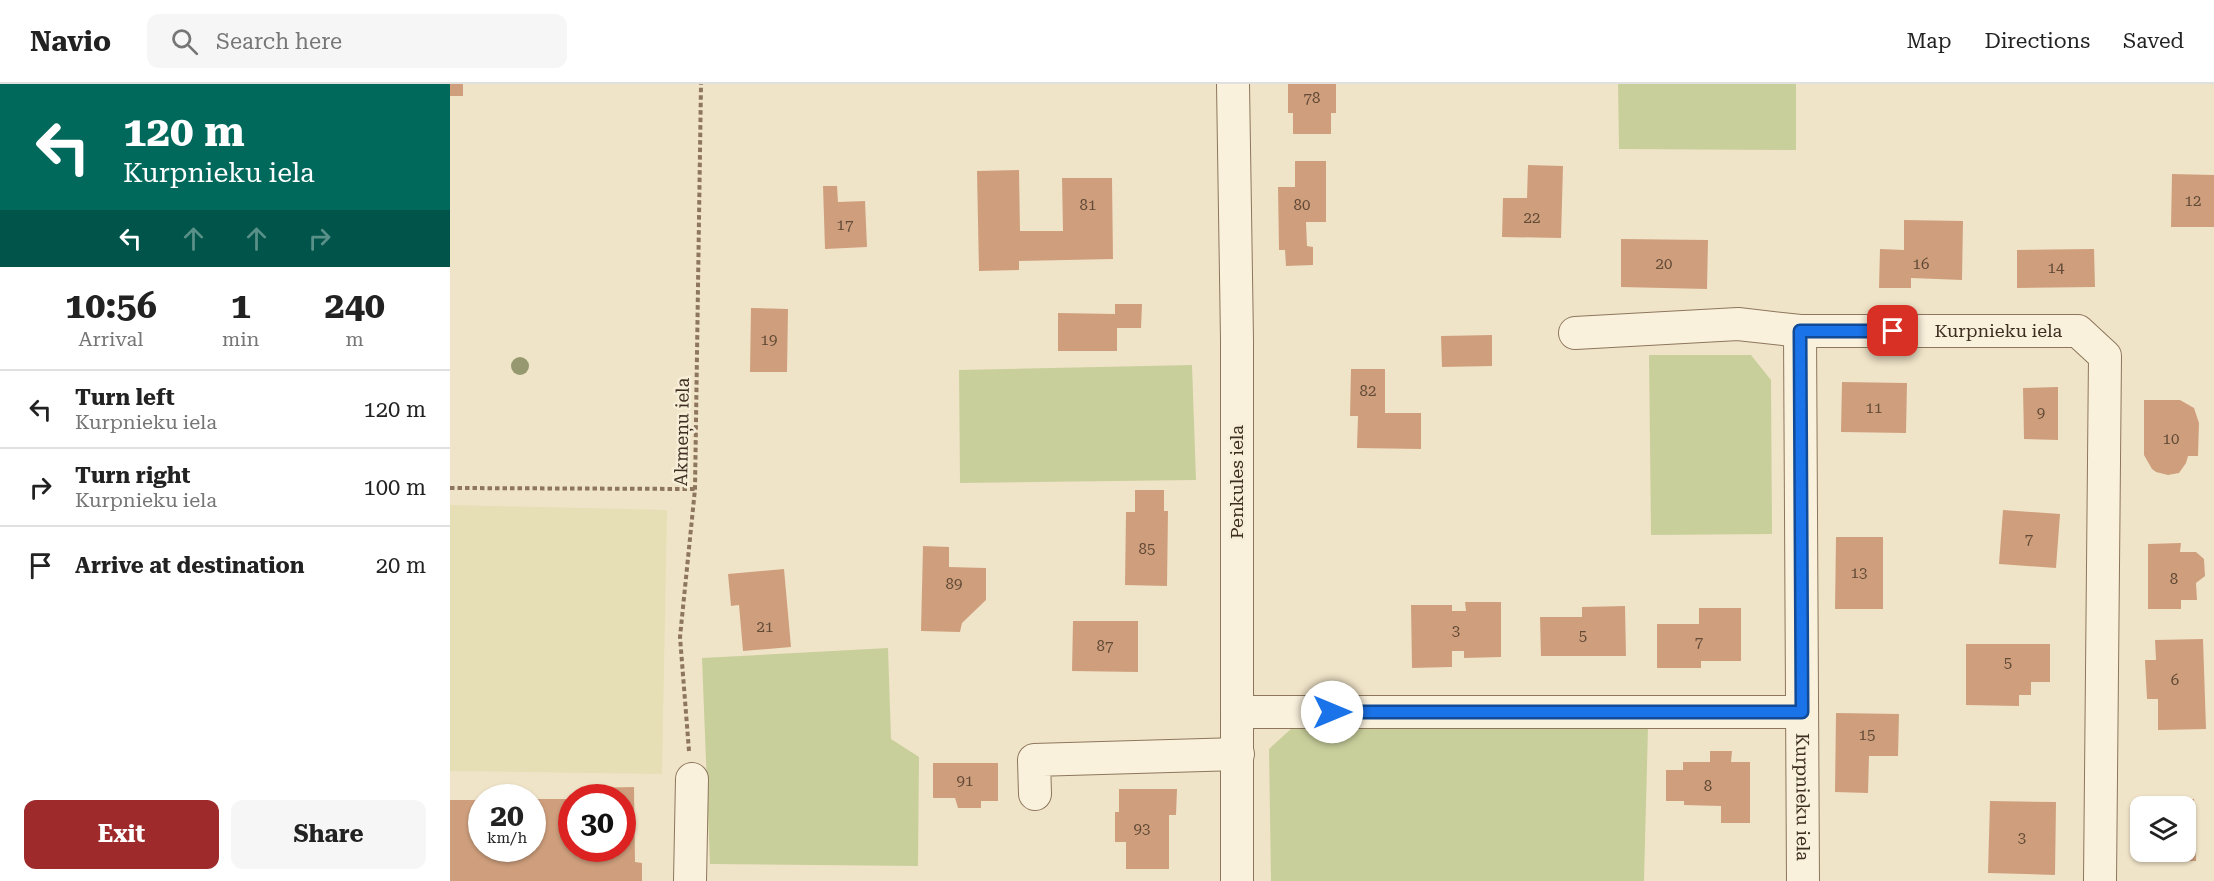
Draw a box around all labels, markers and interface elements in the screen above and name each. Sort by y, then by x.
search box [147,14,567,68]
text: Navio [30,25,111,58]
icon: search [168,25,201,58]
text: Search here [216,29,342,54]
text: Map [1907,29,1951,53]
text: Directions [1984,29,2090,53]
text: Saved [2123,29,2184,53]
house number: 78 [1304,89,1320,107]
text: 120 m [123,107,245,156]
icon: left [24,108,102,186]
text: Kurpnieku iela [123,157,315,189]
house number: 12 [2185,192,2201,210]
house number: 81 [1080,196,1096,214]
house number: 80 [1294,196,1310,214]
house number: 22 [1524,209,1540,227]
house number: 17 [837,216,853,234]
icon: left [114,222,147,255]
icon: ahead [177,222,210,255]
icon: ahead [240,222,273,255]
icon: right [303,222,336,255]
house number: 20 [1656,255,1672,273]
house number: 16 [1913,255,1929,273]
house number: 14 [2048,259,2065,277]
text: 10:56 [65,285,157,327]
text: 1 [231,285,251,327]
text: 240 [325,285,385,327]
pin [1867,305,1918,356]
icon: arrive [1876,314,1909,347]
street label: Kurpnieku iela [1934,320,2063,341]
text: Arrival [78,327,143,351]
text: min [222,327,259,351]
text: m [346,327,364,351]
house number: 19 [761,331,777,349]
street label: Akmeņu iela [670,377,694,486]
house number: 82 [1360,382,1376,400]
text: Turn left [75,385,175,410]
icon: left [24,393,57,426]
text: 120 m [363,397,426,422]
house number: 11 [1866,399,1882,417]
house number: 9 [2037,404,2045,422]
text: Kurpnieku iela [75,410,217,434]
street label: Penkules iela [1226,425,1247,539]
house number: 10 [2163,430,2179,448]
text: Turn right [75,463,190,488]
icon: right [24,471,57,504]
text: 100 m [363,475,426,500]
text: Kurpnieku iela [75,488,217,512]
house number: 7 [2025,530,2033,548]
house number: 85 [1139,540,1155,558]
icon: arrive [24,549,57,582]
text: Arrive at destination [75,553,304,578]
text: 20 m [376,553,426,578]
house number: 13 [1851,564,1867,582]
house number: 8 [2170,570,2178,588]
house number: 89 [946,575,962,593]
house number: 21 [757,618,773,636]
house number: 3 [1452,622,1460,640]
house number: 5 [1579,627,1587,645]
house number: 7 [1695,633,1703,651]
house number: 87 [1097,637,1113,655]
house number: 5 [2004,654,2012,672]
house number: 6 [2171,671,2179,689]
position arrow [1300,680,1364,744]
house number: 15 [1859,726,1875,744]
street label: Kurpnieku iela [1792,733,1814,861]
house number: 91 [957,772,973,790]
house number: 8 [1704,777,1712,795]
speed limit sign: 30 [558,784,636,862]
map controls [2130,796,2196,862]
button: layers [2130,796,2196,862]
text: 20 [490,798,524,833]
button: Exit [24,800,219,869]
button: Share [231,800,426,869]
house number: 93 [1134,820,1150,838]
text: km/h [487,829,527,847]
house number: 3 [2018,829,2026,847]

